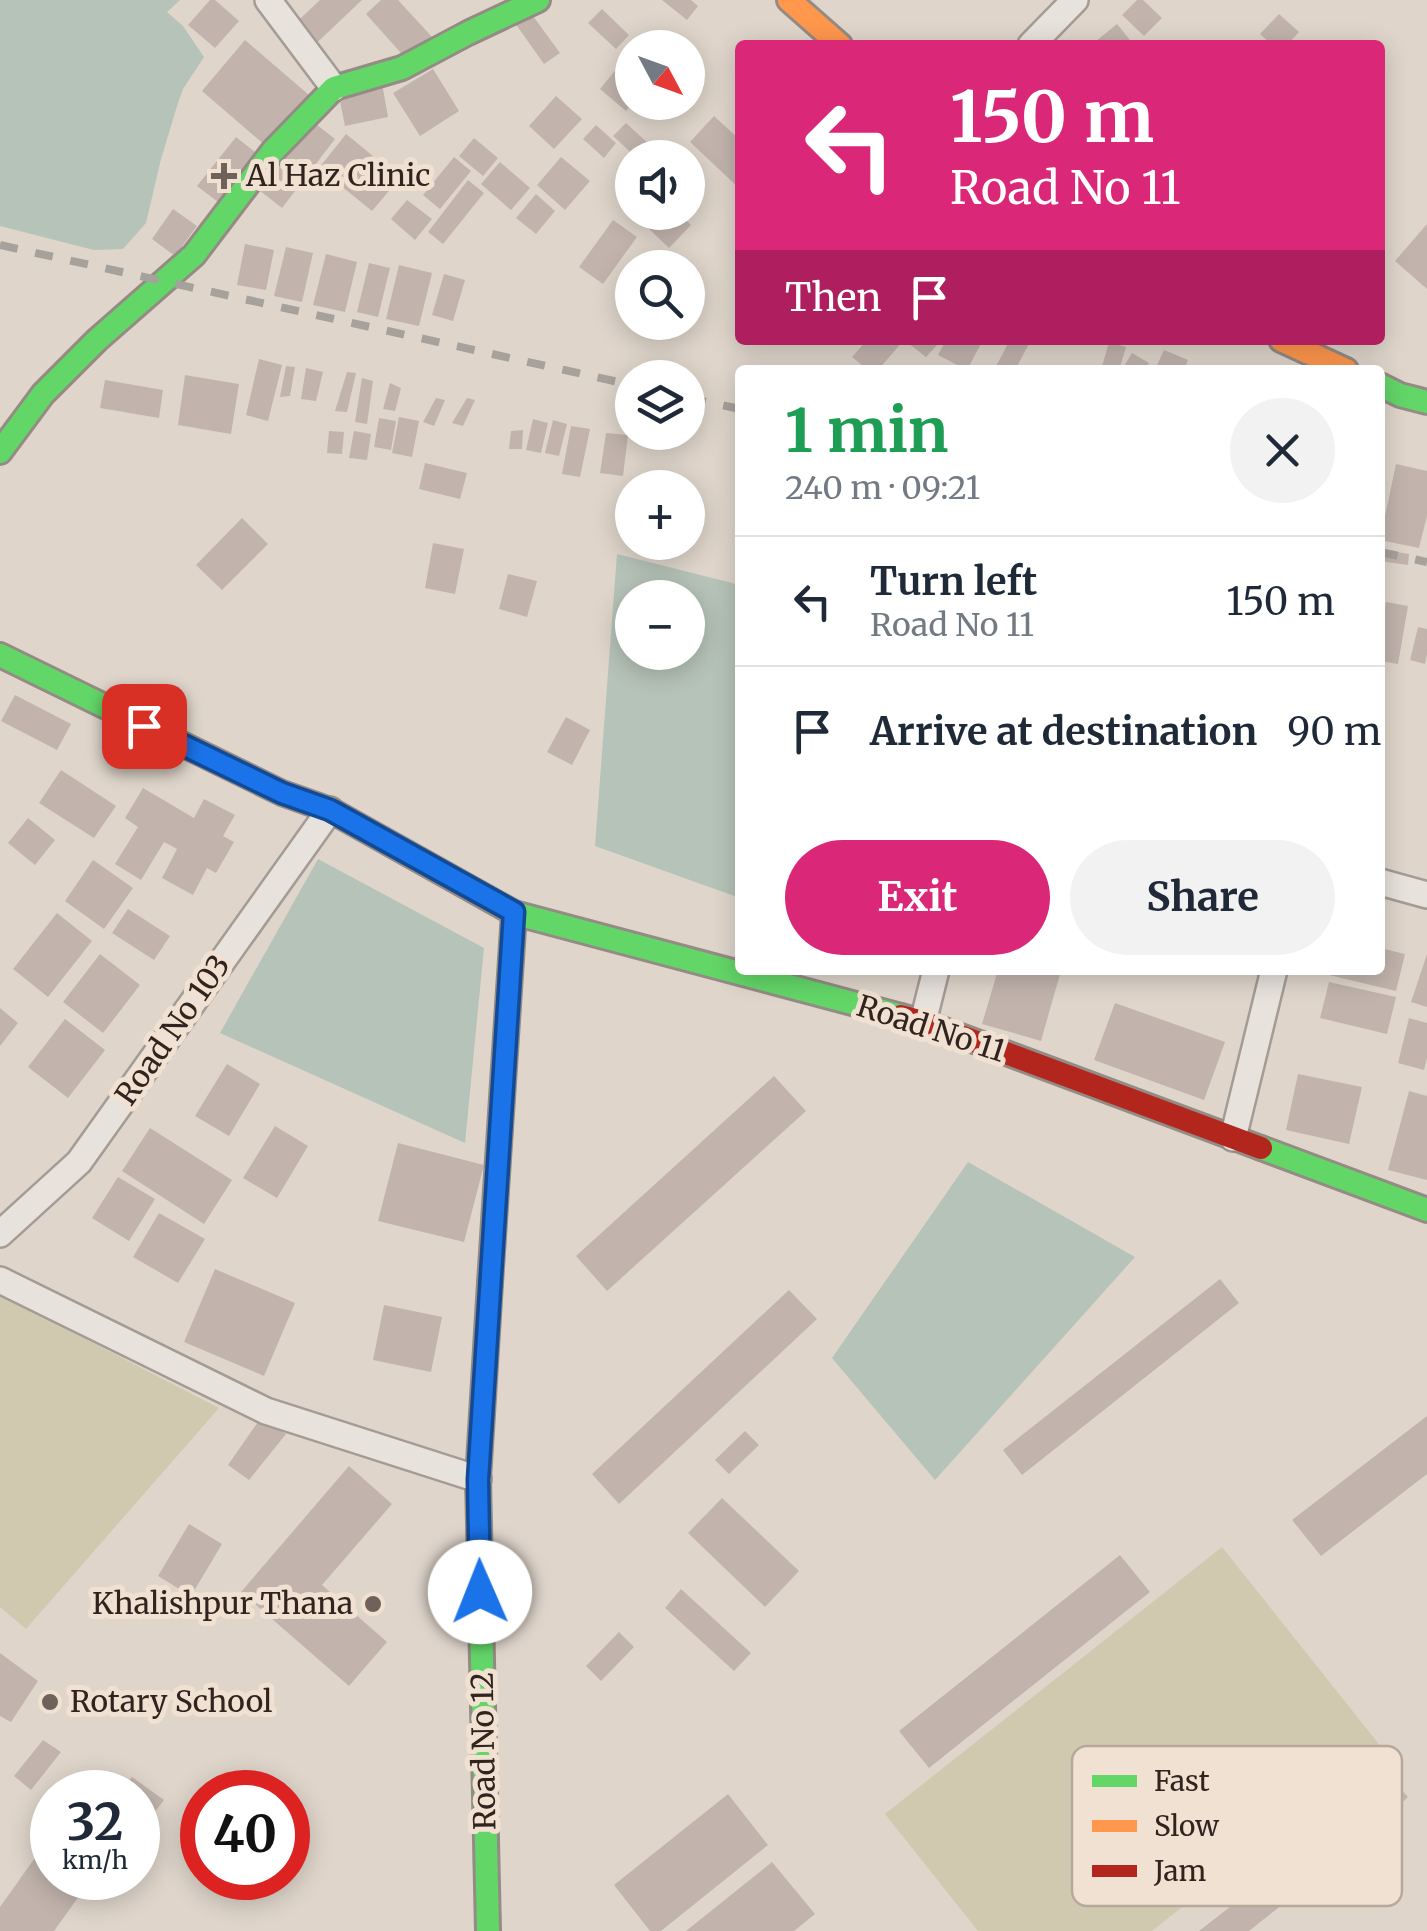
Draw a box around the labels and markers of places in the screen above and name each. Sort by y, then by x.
place label: Al Haz Clinic [245,156,431,194]
marker: Al Haz Clinic [211,163,237,189]
pin [102,684,187,769]
place label: Khalishpur Thana [92,1584,353,1622]
marker: Khalishpur Thana [362,1593,384,1615]
place label: Rotary School [70,1682,272,1720]
marker: Rotary School [39,1691,61,1713]

